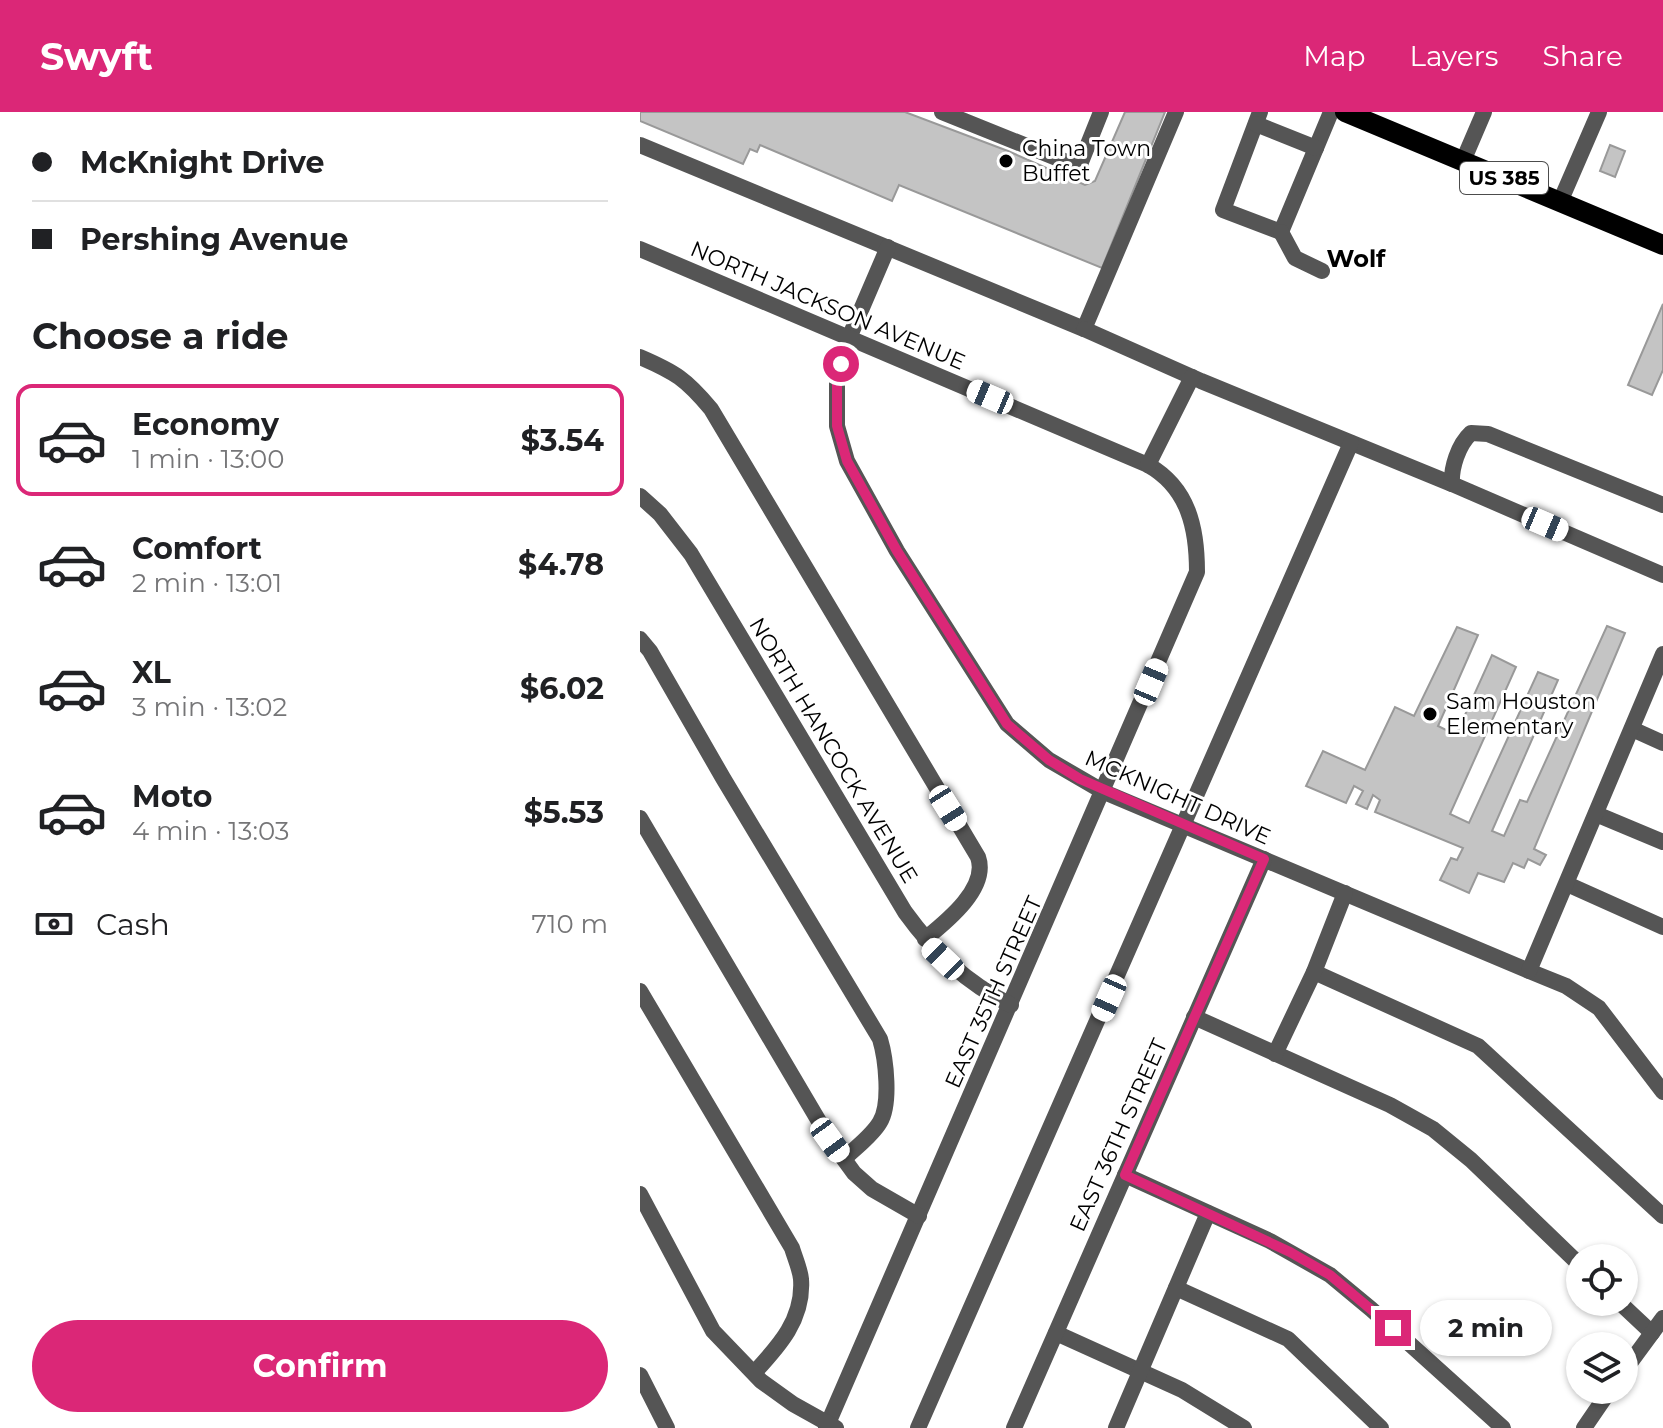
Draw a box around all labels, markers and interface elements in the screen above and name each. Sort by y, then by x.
text: Swyft [40,33,153,80]
text: Map [1303,39,1366,73]
text: Layers [1410,39,1499,73]
text: Share [1543,39,1623,73]
place label: China Town Buffet [1022,135,1151,187]
text: McKnight Drive [80,144,324,181]
marker: China Town Buffet [997,152,1015,170]
road number: US 385 [1460,162,1548,194]
text: Pershing Avenue [80,221,348,258]
street label: NORTH JACKSON AVENUE [686,235,969,376]
district label: Wolf [1327,244,1387,273]
text: Choose a ride [32,314,289,358]
route start [823,346,859,382]
car [963,377,1017,417]
icon: car [36,404,108,476]
text: Economy [132,406,279,443]
text: $3.54 [521,422,604,459]
text: 1 min · 13:00 [132,443,285,475]
car [1518,504,1572,544]
icon: car [36,528,108,600]
text: Comfort [132,530,262,567]
text: $4.78 [518,546,604,583]
text: 2 min · 13:01 [132,567,282,599]
street label: NORTH HANCOCK AVENUE [743,613,924,888]
icon: car [36,652,108,724]
text: XL [132,654,171,691]
car [1131,655,1171,709]
text: $6.02 [520,670,604,707]
place label: Sam Houston Elementary [1446,688,1596,740]
text: 3 min · 13:02 [132,691,287,723]
marker: Sam Houston Elementary [1421,705,1439,723]
street label: MCKNIGHT DRIVE [1081,744,1275,851]
icon: car [36,776,108,848]
text: Moto [132,778,213,815]
car [925,781,971,835]
text: $5.53 [524,794,604,831]
text: 4 min · 13:03 [132,815,290,847]
street label: EAST 35TH STREET [939,892,1048,1092]
icon: cash [32,902,76,946]
text: Cash [96,906,170,943]
text: 710 m [531,908,608,940]
car [917,934,969,984]
car [1088,971,1130,1025]
street label: EAST 36TH STREET [1064,1034,1173,1236]
car [806,1114,854,1166]
map controls [1566,1244,1638,1404]
button: locate [1566,1244,1638,1316]
callout: 2 min [1421,1300,1553,1356]
route end [1375,1310,1411,1346]
text: 2 min [1448,1312,1524,1344]
button: Confirm [32,1320,608,1412]
button: layers [1566,1332,1638,1404]

